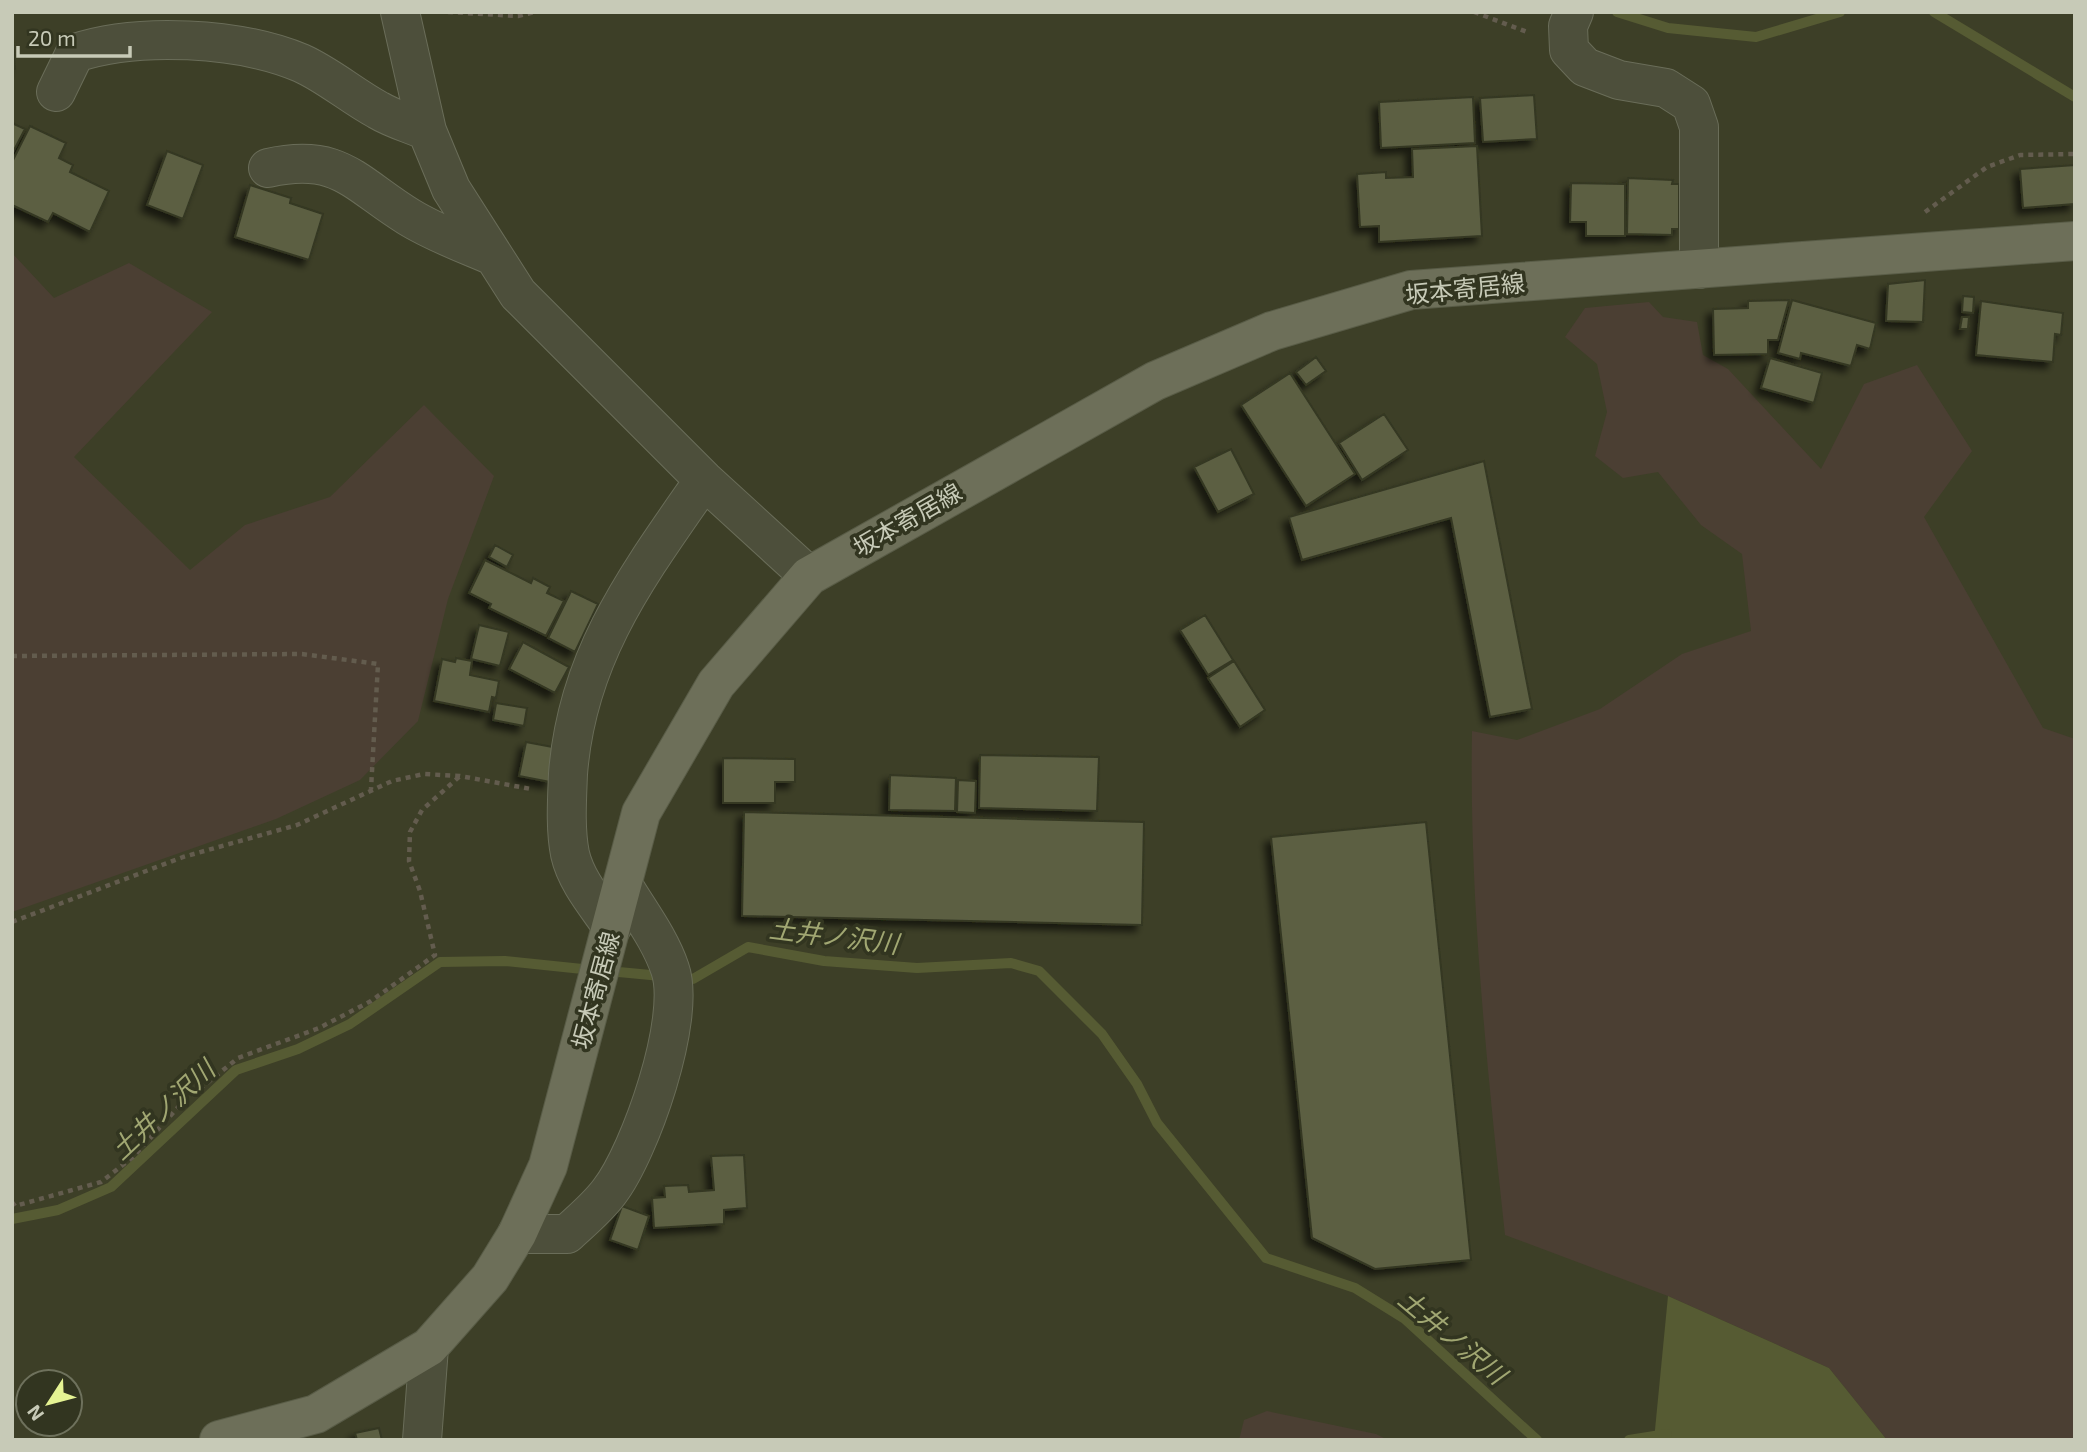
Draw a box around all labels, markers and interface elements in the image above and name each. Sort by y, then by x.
scale bar [18,14,130,58]
text: 20 m [28,25,76,50]
street label: 坂本寄居線 [1404,267,1526,309]
street label: 坂本寄居線 [848,476,966,562]
water label: 土井ノ沢川 [768,912,903,959]
street label: 坂本寄居線 [565,928,625,1052]
water label: 土井ノ沢川 [104,1051,222,1165]
water label: 土井ノ沢川 [1393,1282,1515,1392]
north arrow [14,1368,84,1438]
text: N [22,1401,48,1426]

